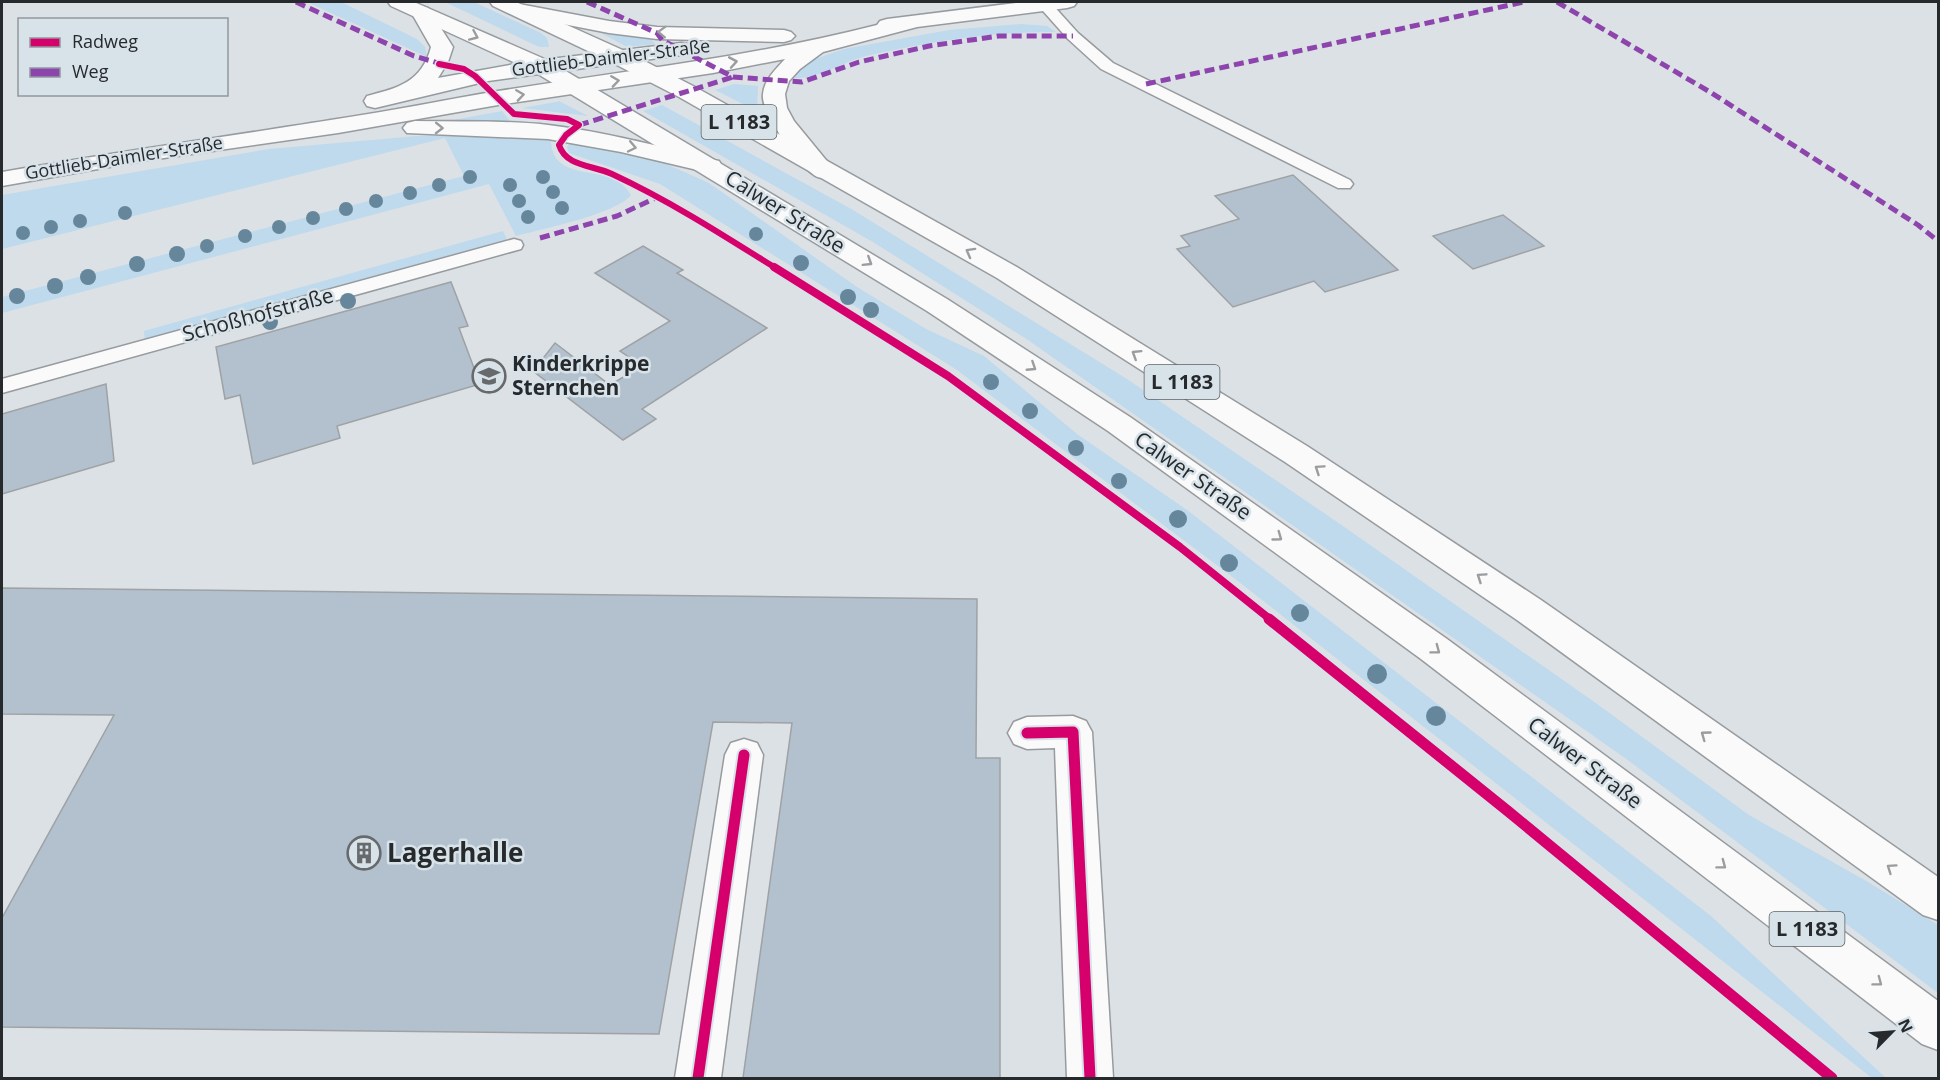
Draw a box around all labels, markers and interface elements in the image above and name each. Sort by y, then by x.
legend [18,18,228,96]
one-way arrow [658,26,667,39]
one-way arrow [468,28,479,40]
text: Radweg [72,29,138,53]
street label: Gottlieb-Daimler-Straße [510,33,711,81]
one-way arrow [728,56,738,69]
text: Weg [72,59,109,83]
one-way arrow [610,76,620,88]
one-way arrow [515,90,525,102]
road number: L 1183 [702,105,777,139]
one-way arrow [434,122,443,134]
street label: Gottlieb-Daimler-Straße [23,130,224,184]
one-way arrow [627,140,637,153]
street label: Calwer Straße [720,163,851,259]
one-way arrow [966,248,976,259]
one-way arrow [862,255,872,267]
street label: Schoßhofstraße [179,280,336,348]
place label: Kinderkrippe Sternchen [512,349,649,401]
one-way arrow [1132,349,1142,361]
school or university icon: Kinderkrippe Sternchen [471,358,507,394]
one-way arrow [1025,360,1036,371]
road number: L 1183 [1144,365,1220,399]
street label: Calwer Straße [1130,425,1257,526]
one-way arrow [1314,465,1325,476]
one-way arrow [1271,529,1282,540]
one-way arrow [1477,573,1487,585]
one-way arrow [1430,643,1441,654]
street label: Calwer Straße [1523,710,1649,814]
one-way arrow [1700,731,1711,742]
place label: Lagerhalle [387,834,523,870]
building icon: Lagerhalle [346,835,382,871]
one-way arrow [1715,858,1726,869]
one-way arrow [1886,864,1897,875]
road number: L 1183 [1770,912,1844,946]
one-way arrow [1871,975,1882,986]
north arrow [1862,1002,1922,1062]
text: N [1893,1015,1918,1036]

